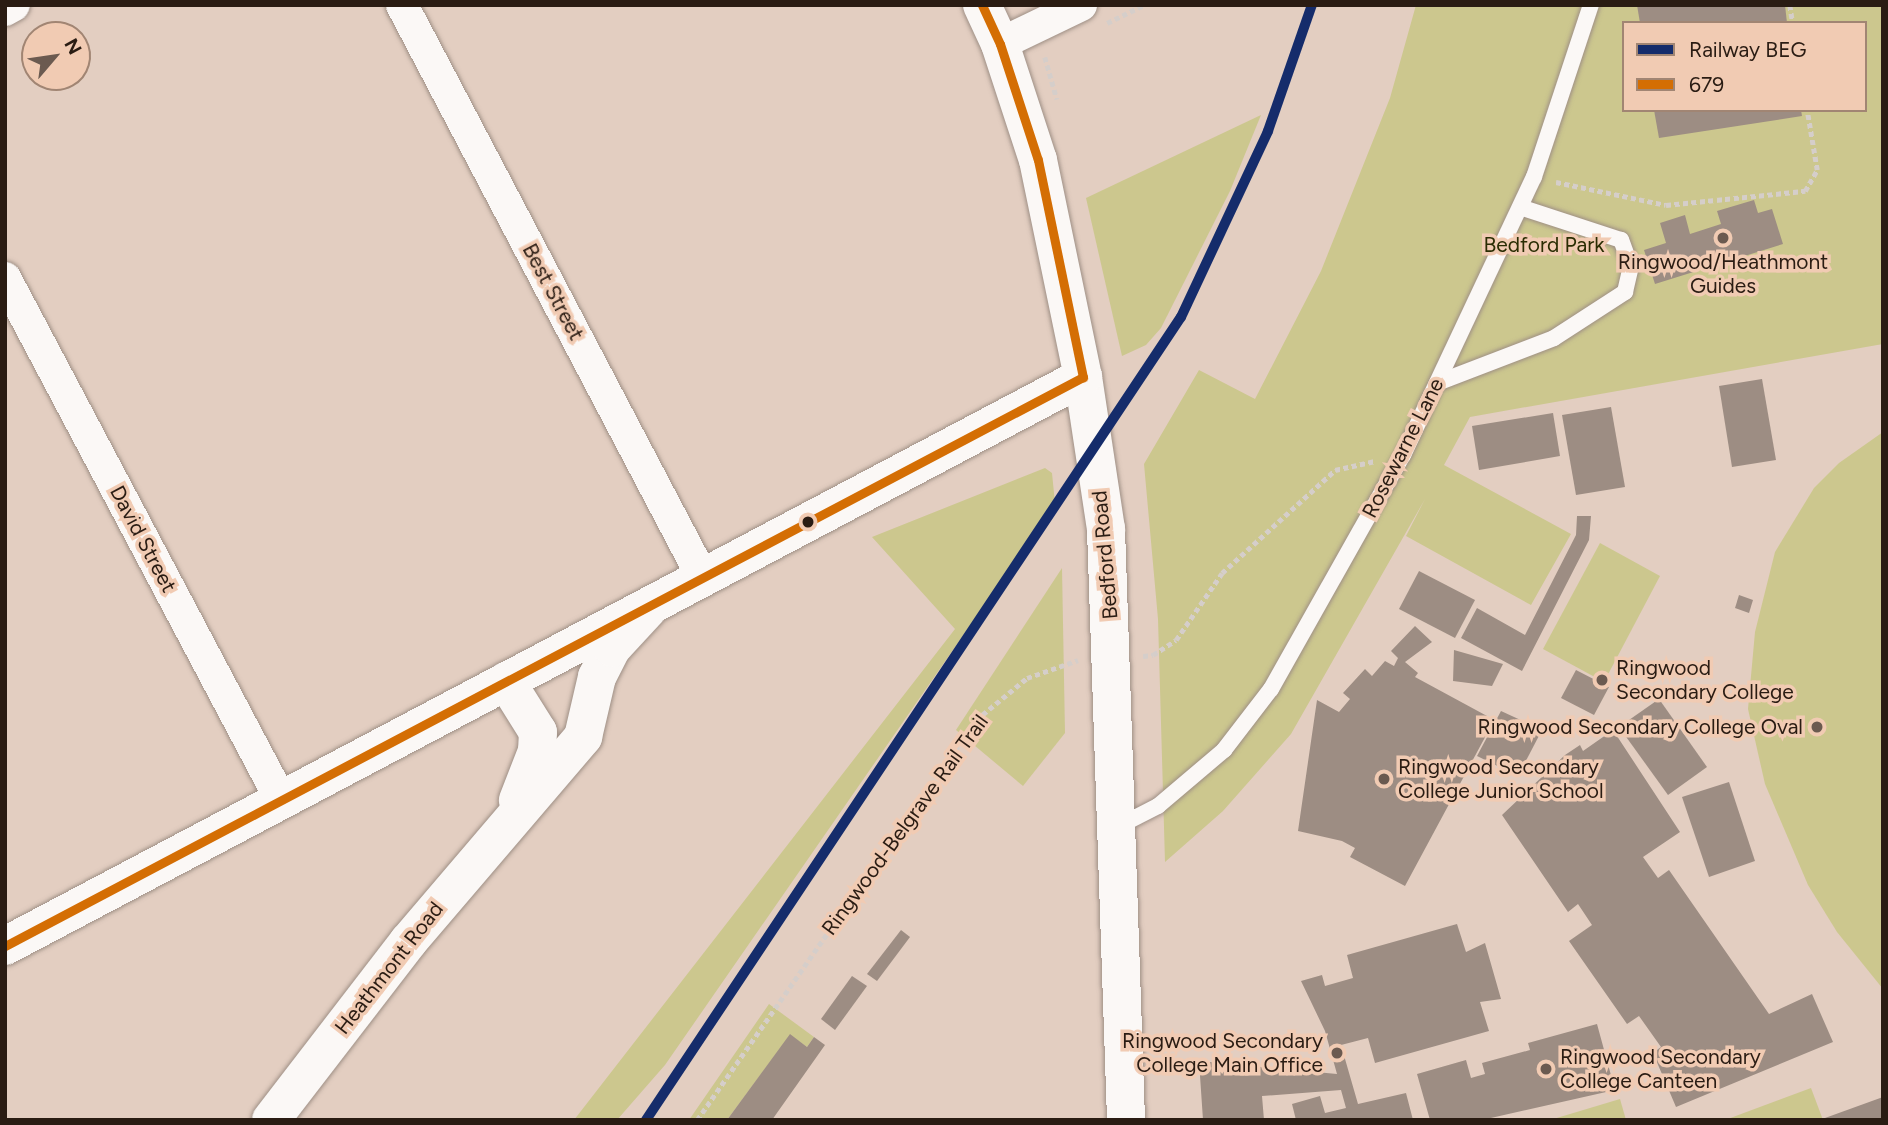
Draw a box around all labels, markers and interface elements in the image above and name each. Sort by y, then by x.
north arrow [21,21,91,91]
legend [1622,21,1867,112]
text: N [59,35,87,59]
text: Railway BEG [1689,37,1807,62]
text: 679 [1689,72,1724,97]
marker: Ringwood/Heathmont Guides [1715,230,1731,246]
park label: Bedford Park [1484,232,1604,258]
street label: Best Street [517,239,589,345]
place label: Ringwood/Heathmont Guides [1618,249,1828,299]
street label: Rosewarne Lane [1357,374,1449,522]
street label: David Street [104,481,182,597]
street label: Bedford Road [1087,489,1123,621]
unlabelled marker [801,515,815,529]
place label: Ringwood Secondary College [1616,655,1794,705]
marker: Ringwood Secondary College [1594,672,1610,688]
street label: Ringwood-Belgrave Rail Trail [817,710,993,940]
place label: Ringwood Secondary College Oval [1478,714,1803,740]
marker: Ringwood Secondary College Oval [1809,719,1825,735]
place label: Ringwood Secondary College Junior School [1398,754,1604,804]
marker: Ringwood Secondary College Junior School [1376,771,1392,787]
street label: Heathmont Road [330,897,448,1039]
place label: Ringwood Secondary College Main Office [1122,1028,1323,1078]
place label: Ringwood Secondary College Canteen [1560,1044,1761,1094]
marker: Ringwood Secondary College Main Office [1329,1045,1345,1061]
marker: Ringwood Secondary College Canteen [1538,1061,1554,1077]

